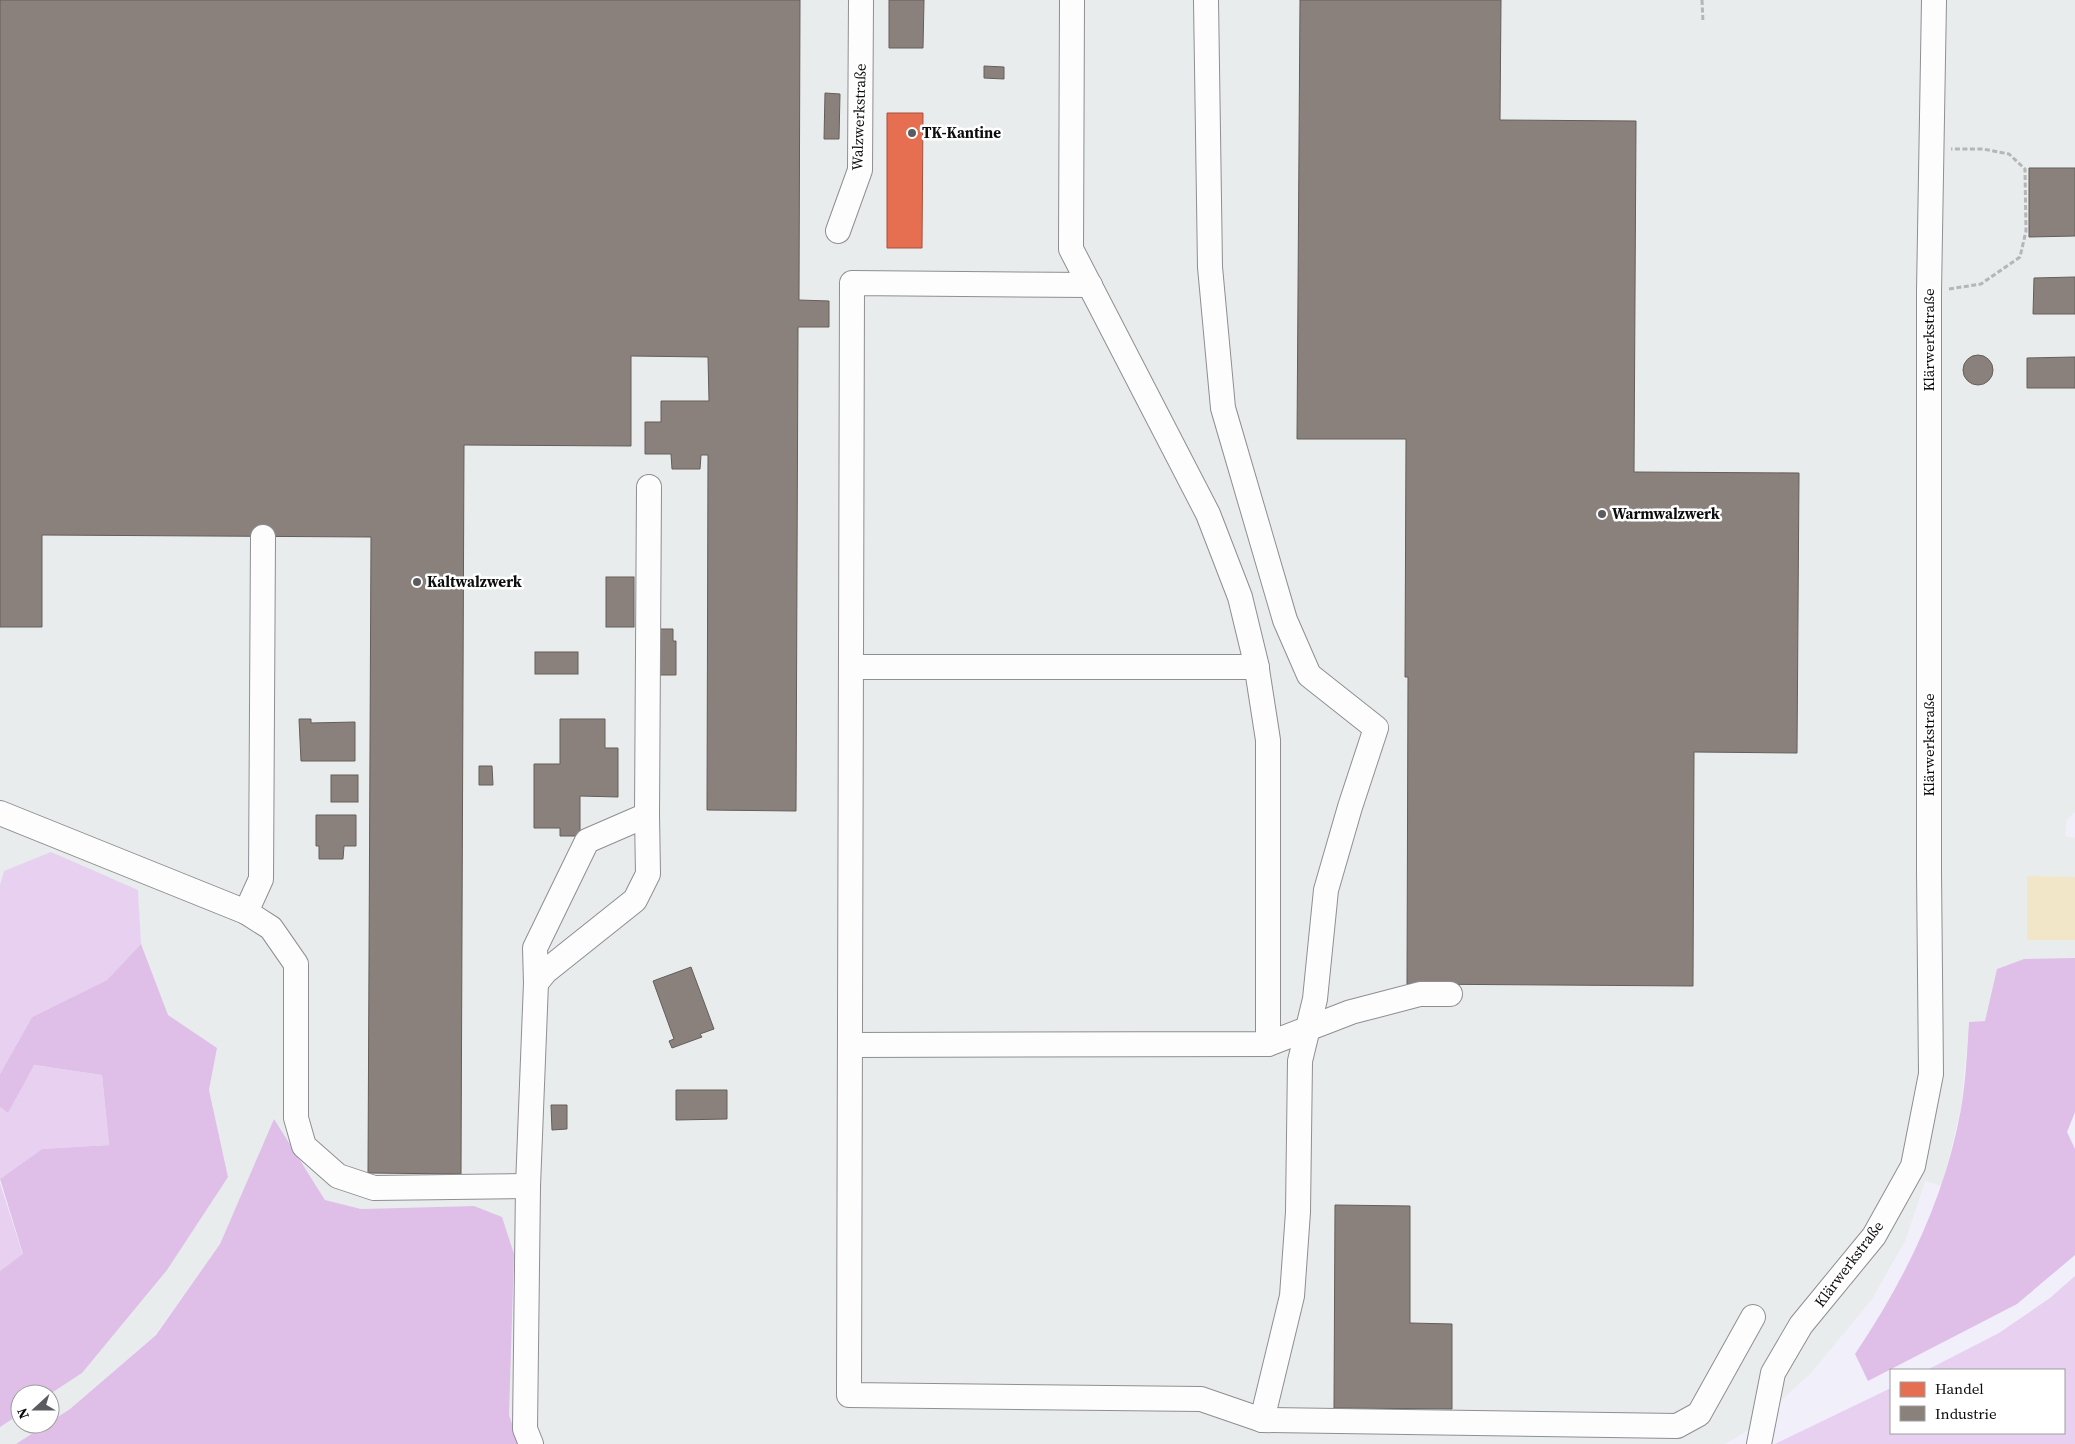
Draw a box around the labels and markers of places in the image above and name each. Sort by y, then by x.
place label: TK-Kantine [922,122,1001,143]
marker: TK-Kantine [906,127,918,139]
place label: Warmwalzwerk [1612,503,1720,524]
marker: Warmwalzwerk [1596,508,1608,520]
place label: Kaltwalzwerk [427,571,522,592]
marker: Kaltwalzwerk [411,576,423,588]

